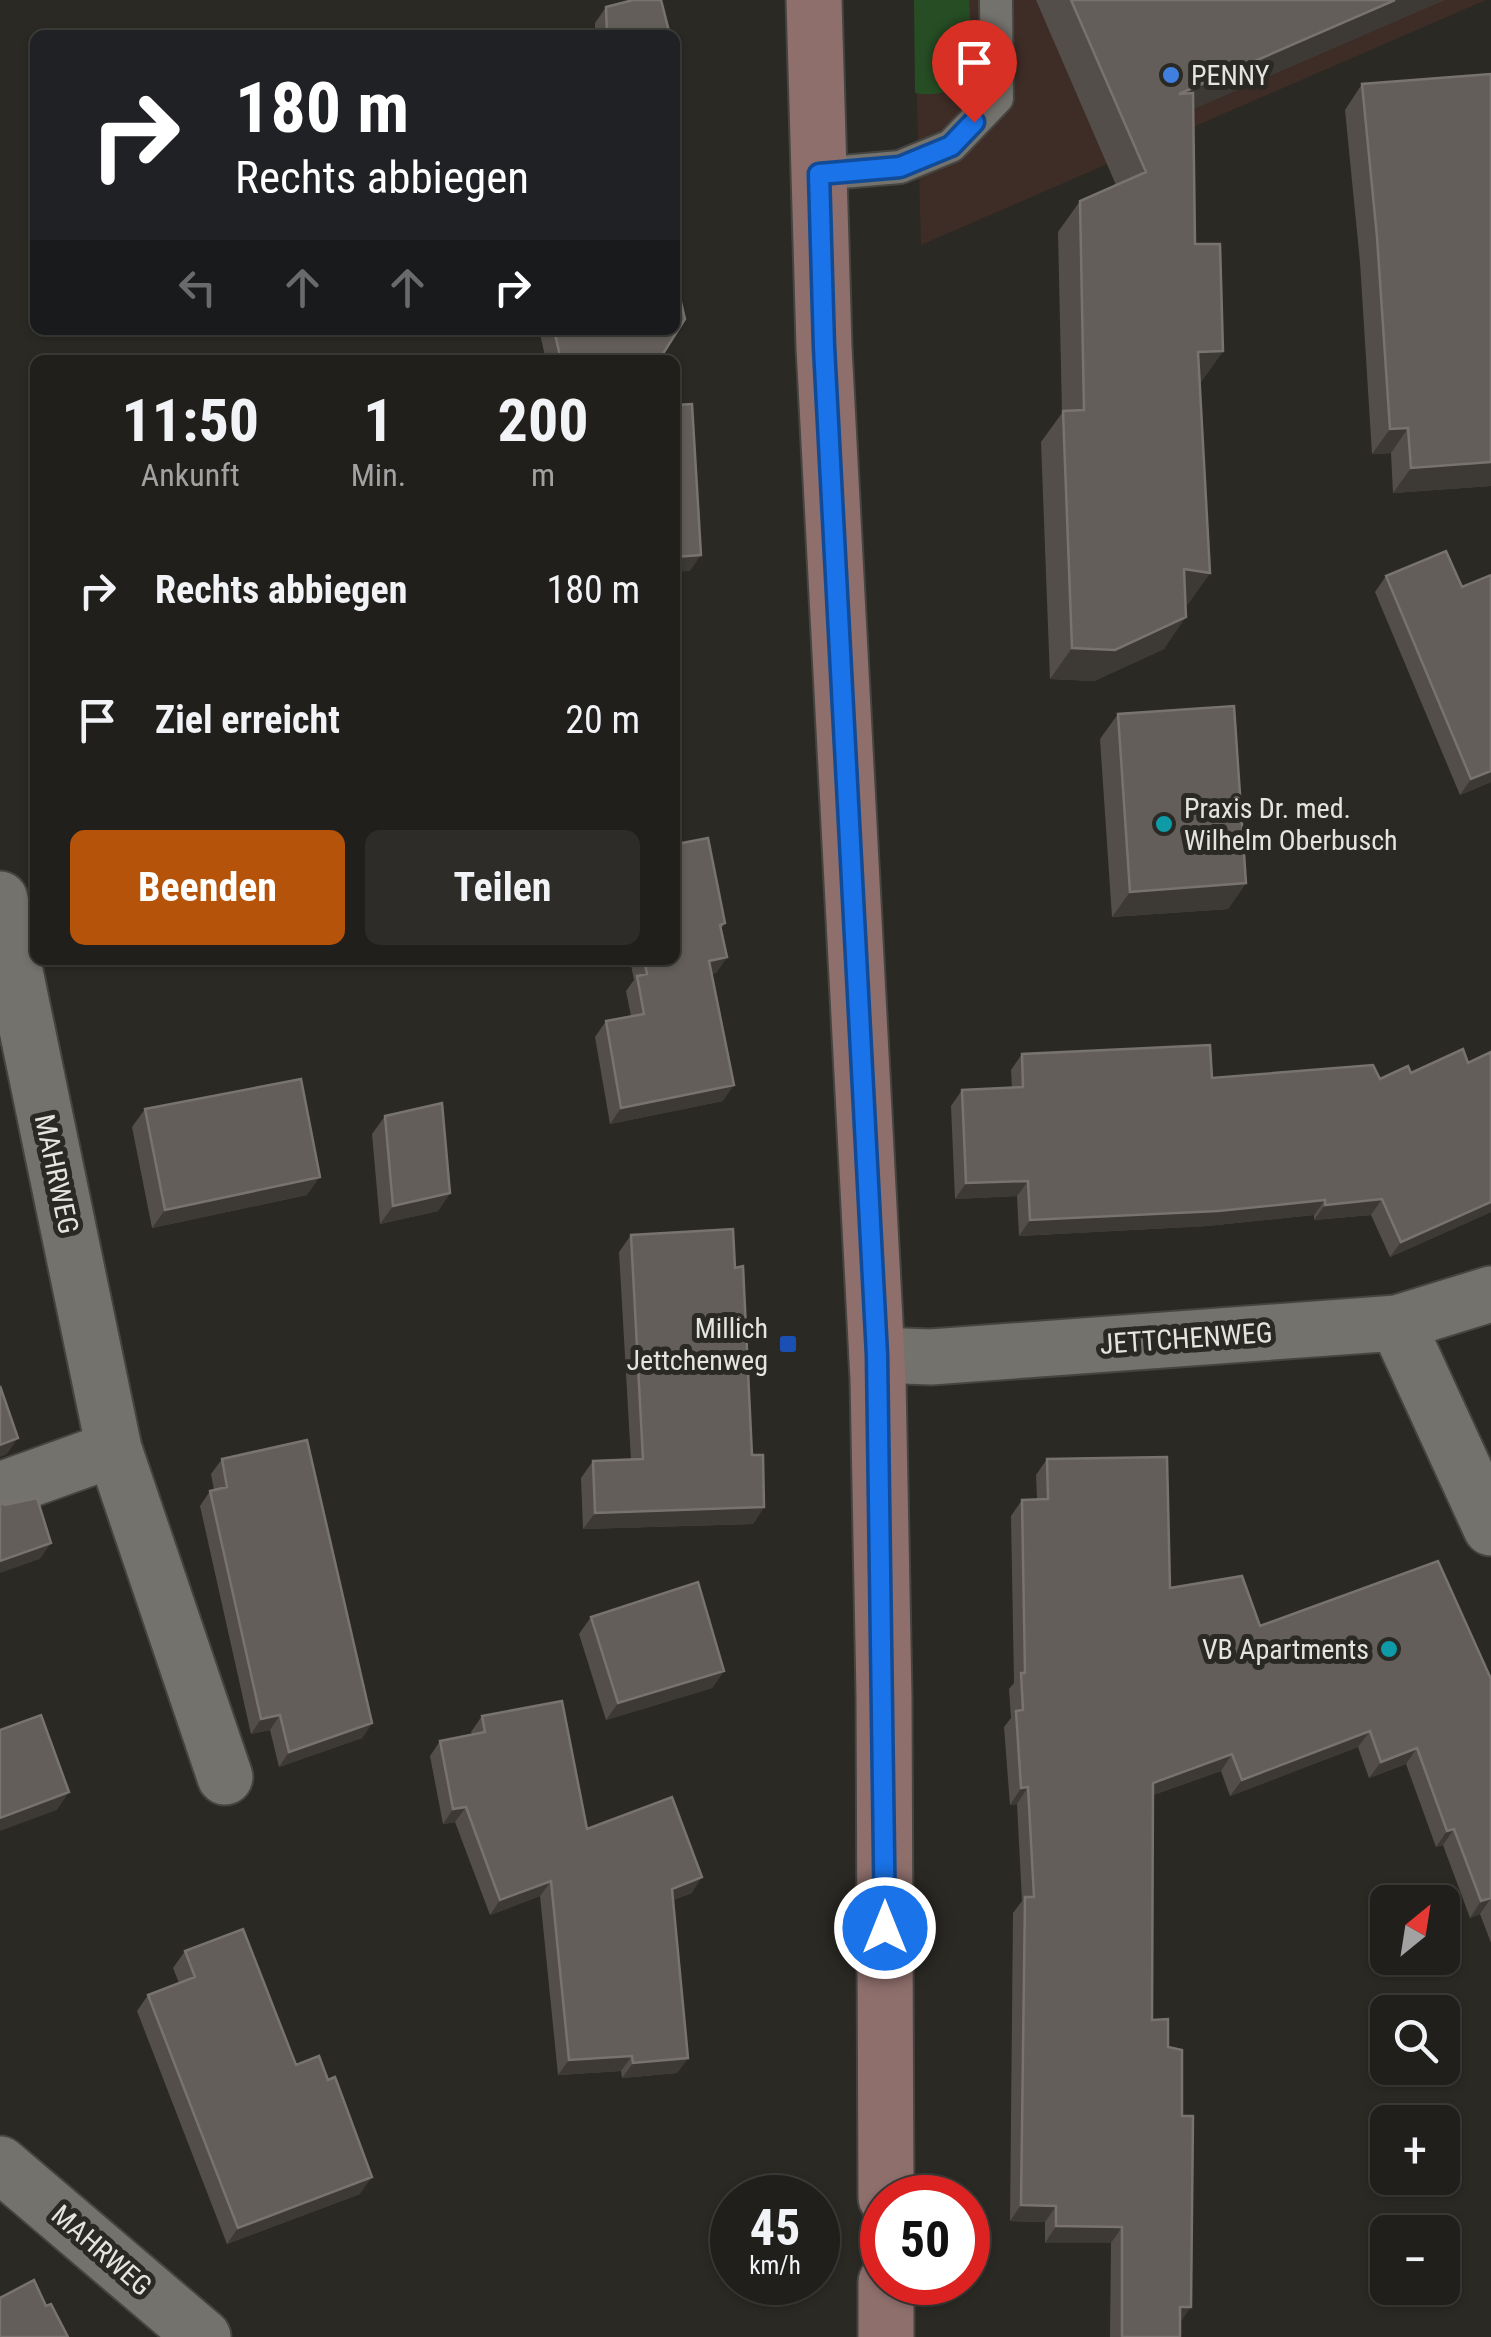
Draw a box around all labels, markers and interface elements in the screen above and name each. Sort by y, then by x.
pin [932,20,1017,123]
icon: arrive [947,35,1002,90]
place label: PENNY [1191,59,1270,92]
marker: PENNY [1160,64,1182,86]
text: 180 m [235,67,409,149]
icon: right [70,70,200,200]
text: Rechts abbiegen [235,151,529,204]
icon: left [170,260,225,315]
icon: ahead [275,260,330,315]
icon: ahead [380,260,435,315]
icon: right [485,260,540,315]
text: 11:50 [121,385,259,456]
text: 1 [363,385,394,456]
text: 200 [498,385,589,456]
text: Ankunft [141,456,240,494]
text: Min. [351,456,406,494]
text: m [531,456,555,494]
icon: right [70,563,125,618]
text: Rechts abbiegen [155,568,407,612]
text: 180 m [546,568,640,612]
icon: arrive [70,693,125,748]
text: Ziel erreicht [155,698,340,742]
text: 20 m [565,698,640,742]
place label: Praxis Dr. med. Wilhelm Oberbusch [1184,792,1398,857]
marker: Praxis Dr. med. Wilhelm Oberbusch [1153,813,1175,835]
button: Beenden [70,830,345,945]
button: Teilen [365,830,640,945]
street label: MAHRWEG [28,1111,85,1237]
place label: Millich Jettchenweg [626,1312,768,1377]
street label: JETTCHENWEG [1099,1316,1273,1361]
marker: Millich Jettchenweg [777,1333,799,1355]
place label: VB Apartments [1202,1633,1369,1666]
marker: VB Apartments [1378,1638,1400,1660]
position arrow [833,1876,937,1980]
north arrow [1370,1885,1460,1975]
map controls [1370,1885,1460,2305]
button: search [1370,1995,1460,2085]
button: + [1370,2105,1460,2195]
speed limit sign: 50 [860,2175,990,2305]
street label: MAHRWEG [45,2198,158,2303]
text: 45 [750,2199,800,2257]
button: − [1370,2215,1460,2305]
text: km/h [749,2251,801,2280]

